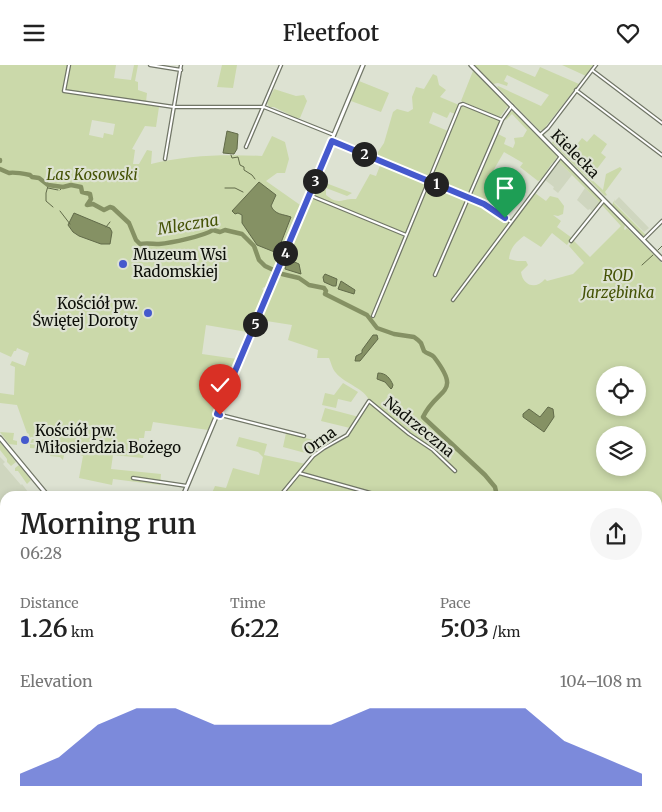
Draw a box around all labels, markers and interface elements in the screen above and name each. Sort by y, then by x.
icon: menu [20,19,48,47]
text: Fleetfoot [283,19,379,47]
icon: heart [614,19,642,47]
street label: Kielecka [547,125,604,182]
pin: 2 [352,141,376,167]
text: 2 [360,145,369,163]
park label: Las Kosowski [46,165,138,184]
pin [484,167,526,218]
pin: 3 [302,169,328,193]
pin: 1 [424,171,448,197]
text: 3 [311,172,320,190]
icon: arrive [491,174,519,202]
text: 1 [433,175,440,193]
water label: Mleczna [155,209,220,239]
pin: 4 [272,241,298,265]
text: 4 [281,244,290,262]
place label: Muzeum Wsi Radomskiej [133,245,227,281]
marker: Muzeum Wsi Radomskiej [117,258,129,270]
park label: ROD Jarzębinka [580,266,654,302]
place label: Kościół pw. Świętej Doroty [32,294,138,330]
marker: Kościół pw. Świętej Doroty [142,307,154,319]
pin: 5 [242,311,268,337]
text: 5 [251,315,260,333]
pin [199,364,241,415]
map controls [596,366,646,476]
button: locate [596,366,646,416]
icon: check [206,371,234,399]
street label: Nadrzeczna [380,392,458,461]
place label: Kościół pw. Miłosierdzia Bożego [35,421,181,457]
street label: Orna [300,422,340,459]
button: layers [596,426,646,476]
marker: Kościół pw. Miłosierdzia Bożego [19,434,31,446]
text: Morning run [20,506,196,542]
button: share [590,508,642,560]
text: 06:28 [20,543,62,563]
text: Distance [20,594,79,612]
text: Time [230,594,266,612]
text: Pace [440,594,471,612]
text: 1.26 [20,612,68,644]
text: 6:22 [230,612,280,644]
text: 5:03 [440,612,489,644]
text: km [68,623,94,641]
text: /km [489,623,520,641]
text: Elevation [20,671,93,691]
text: 104–108 m [560,671,642,691]

